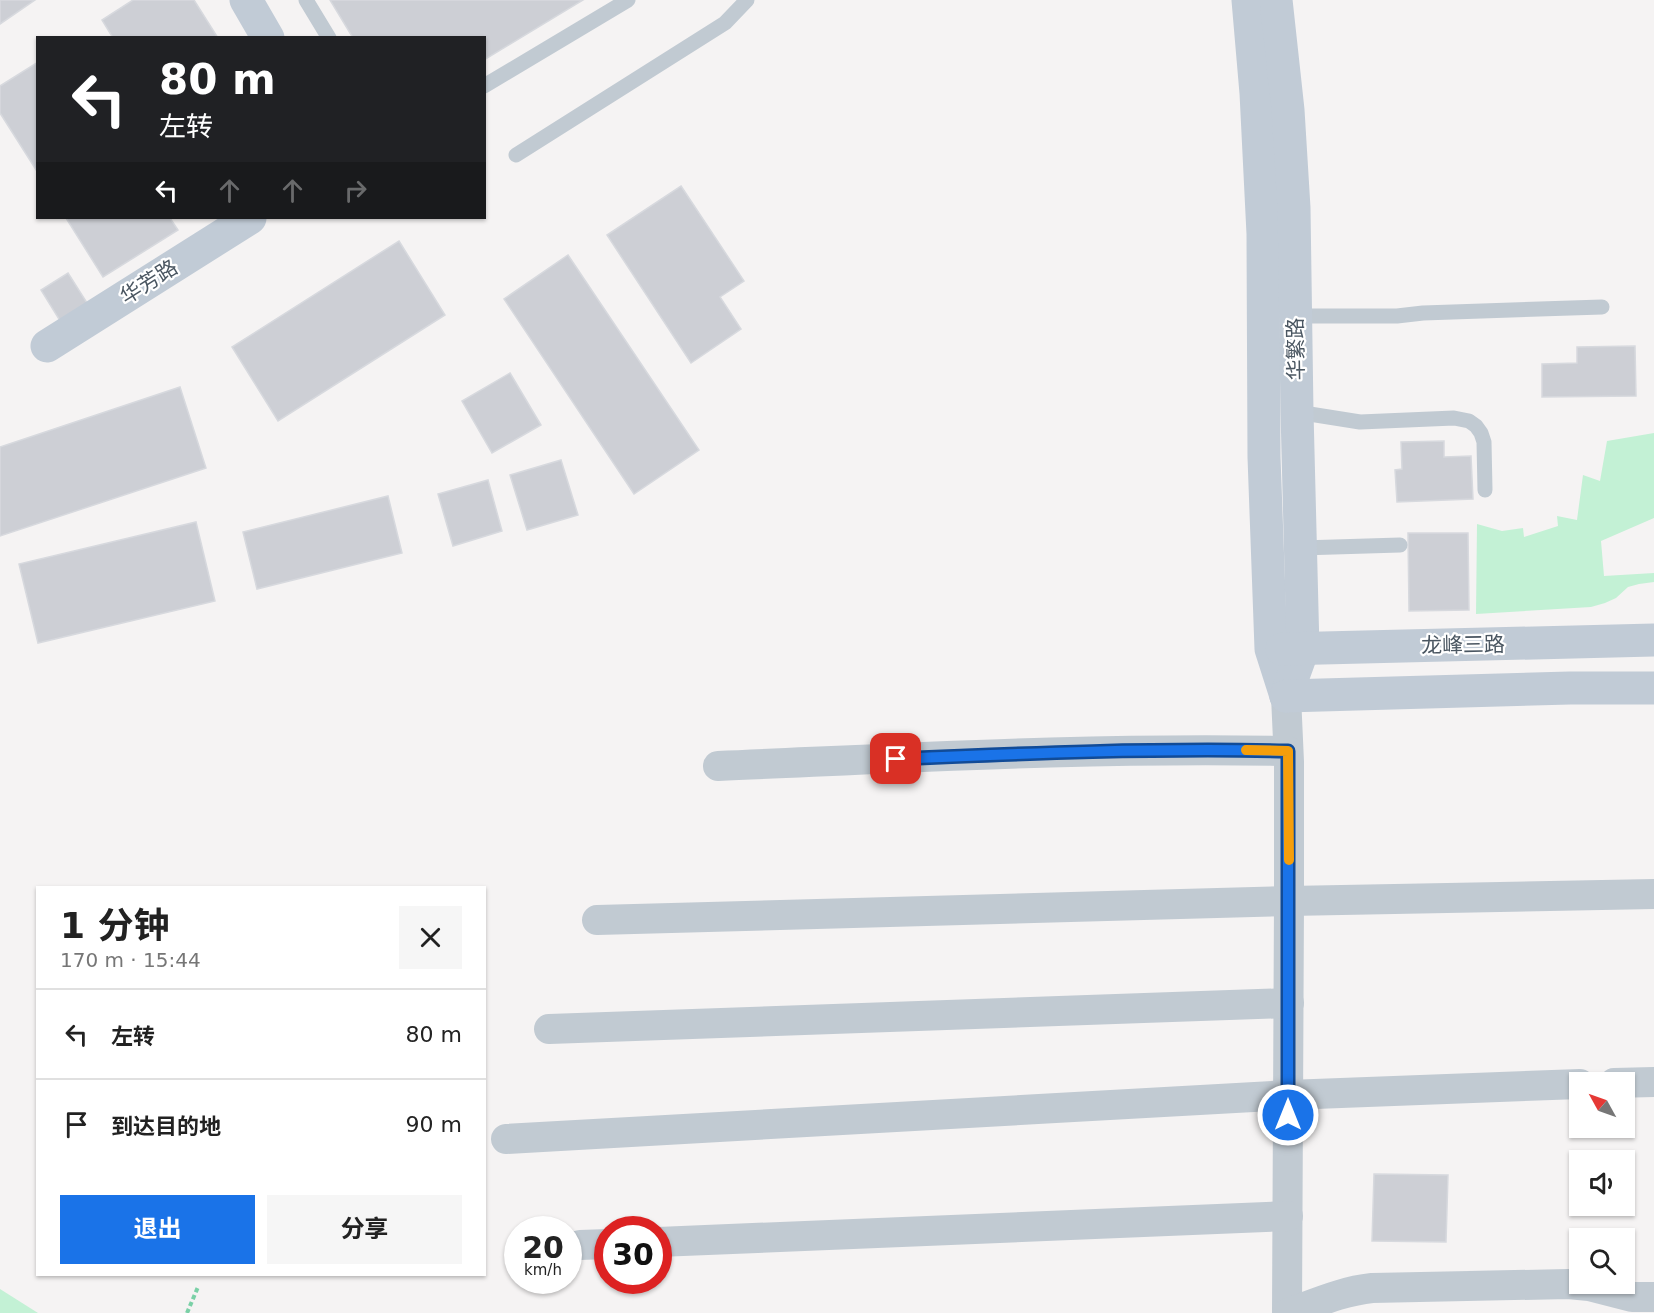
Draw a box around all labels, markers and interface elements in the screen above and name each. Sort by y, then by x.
text: 80 m [159,55,276,104]
icon: left [60,60,138,138]
text: 左转 [159,111,213,142]
icon: left [150,174,183,207]
icon: ahead [213,174,246,207]
icon: ahead [276,174,309,207]
icon: right [339,174,372,207]
street label: 华芳路 [116,255,182,309]
street label: 华繁路 [1283,317,1309,381]
street label: 龙峰三路 [1421,632,1505,658]
pin [870,733,921,784]
icon: arrive [879,742,912,775]
text: 1 分钟 [60,905,170,946]
button: close [399,906,462,969]
text: 170 m · 15:44 [60,948,201,972]
icon: left [60,1018,93,1051]
text: 80 m [406,1022,462,1047]
text: 左转 [111,1024,155,1049]
north arrow [1569,1072,1635,1138]
map controls [1569,1072,1635,1294]
position arrow [1256,1083,1320,1147]
icon: arrive [60,1108,93,1141]
text: 90 m [406,1112,462,1137]
text: 到达目的地 [111,1114,221,1139]
button: sound [1569,1150,1635,1216]
button: 退出 [60,1195,255,1264]
button: 分享 [267,1195,462,1264]
speed limit sign: 30 [594,1216,672,1294]
button: search [1569,1228,1635,1294]
text: 20 [522,1230,564,1265]
text: km/h [524,1261,562,1279]

